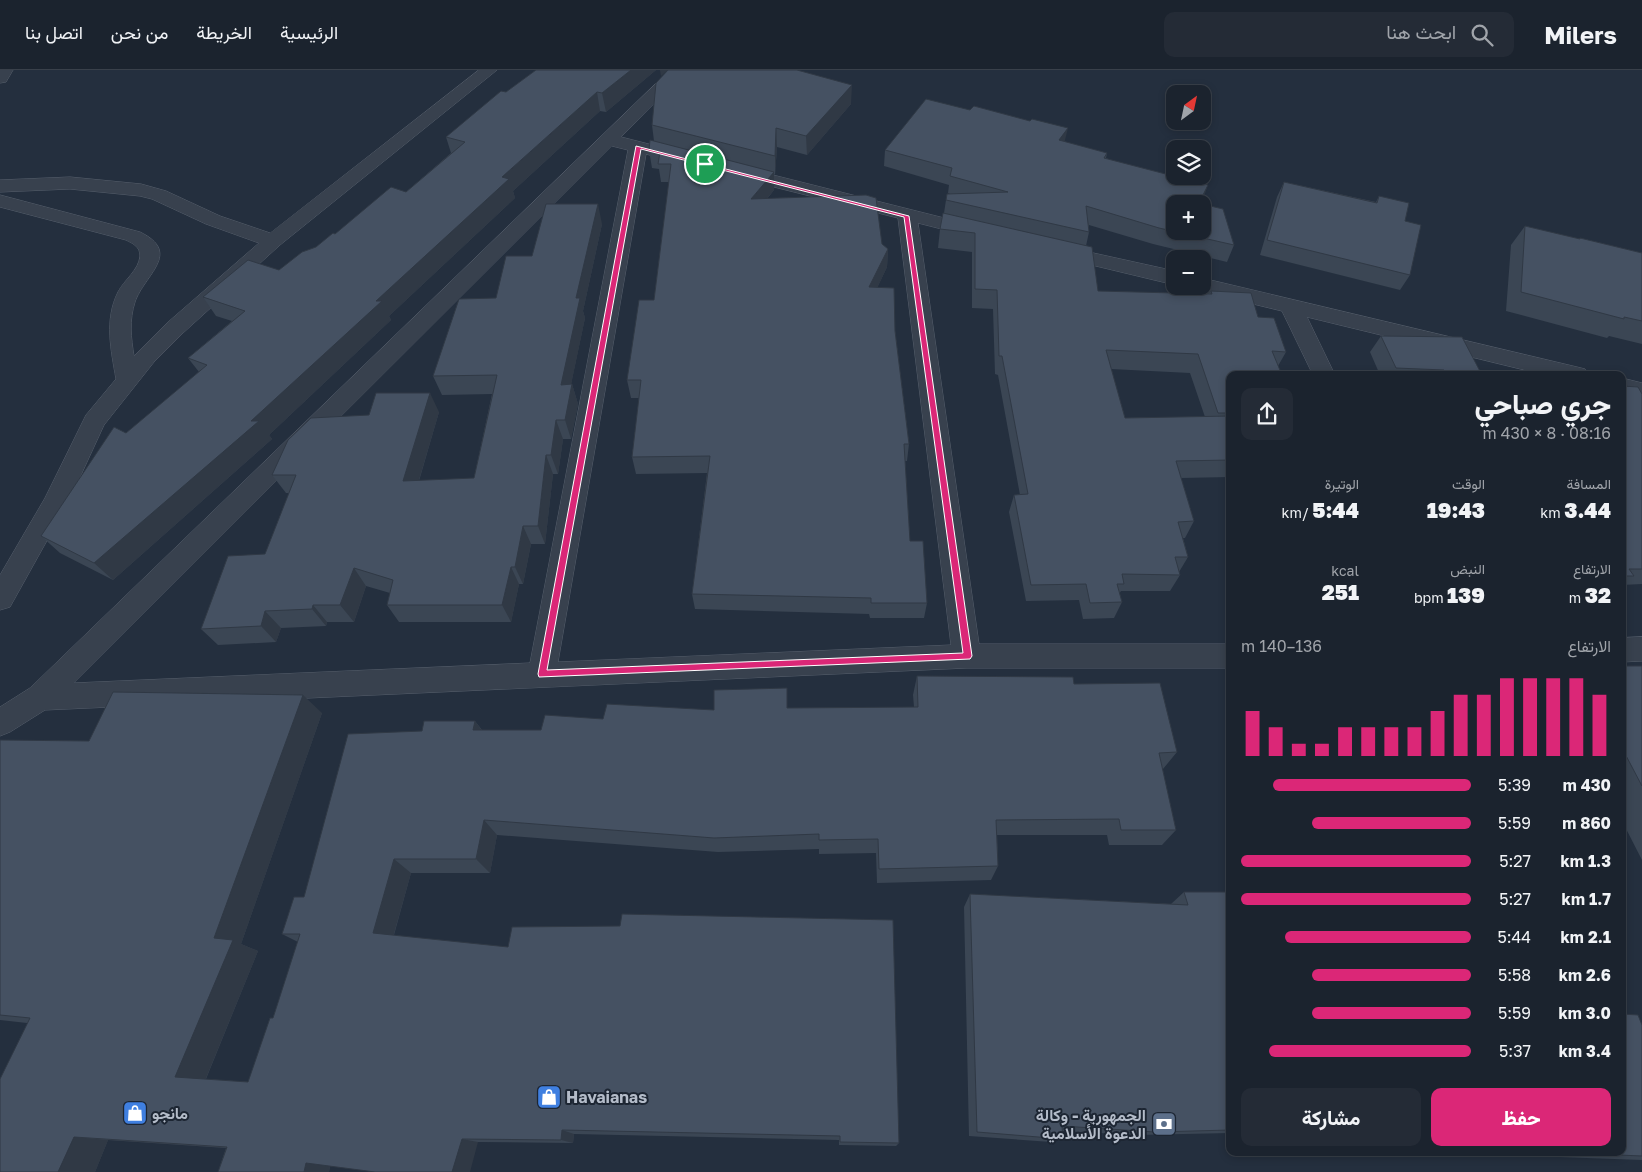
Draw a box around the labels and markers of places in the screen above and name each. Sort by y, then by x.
pin [684,143,726,185]
shop icon: Havaianas [536,1084,562,1110]
place label: Havaianas [566,1087,647,1107]
shop icon: مانجو [122,1100,148,1126]
place label: مانجو [152,1103,188,1124]
place label: الجمهورية - وكالة الدعوة الأسلامية [1036,1105,1146,1144]
bank icon: الجمهورية - وكالة الدعوة الأسلامية [1151,1111,1177,1137]

